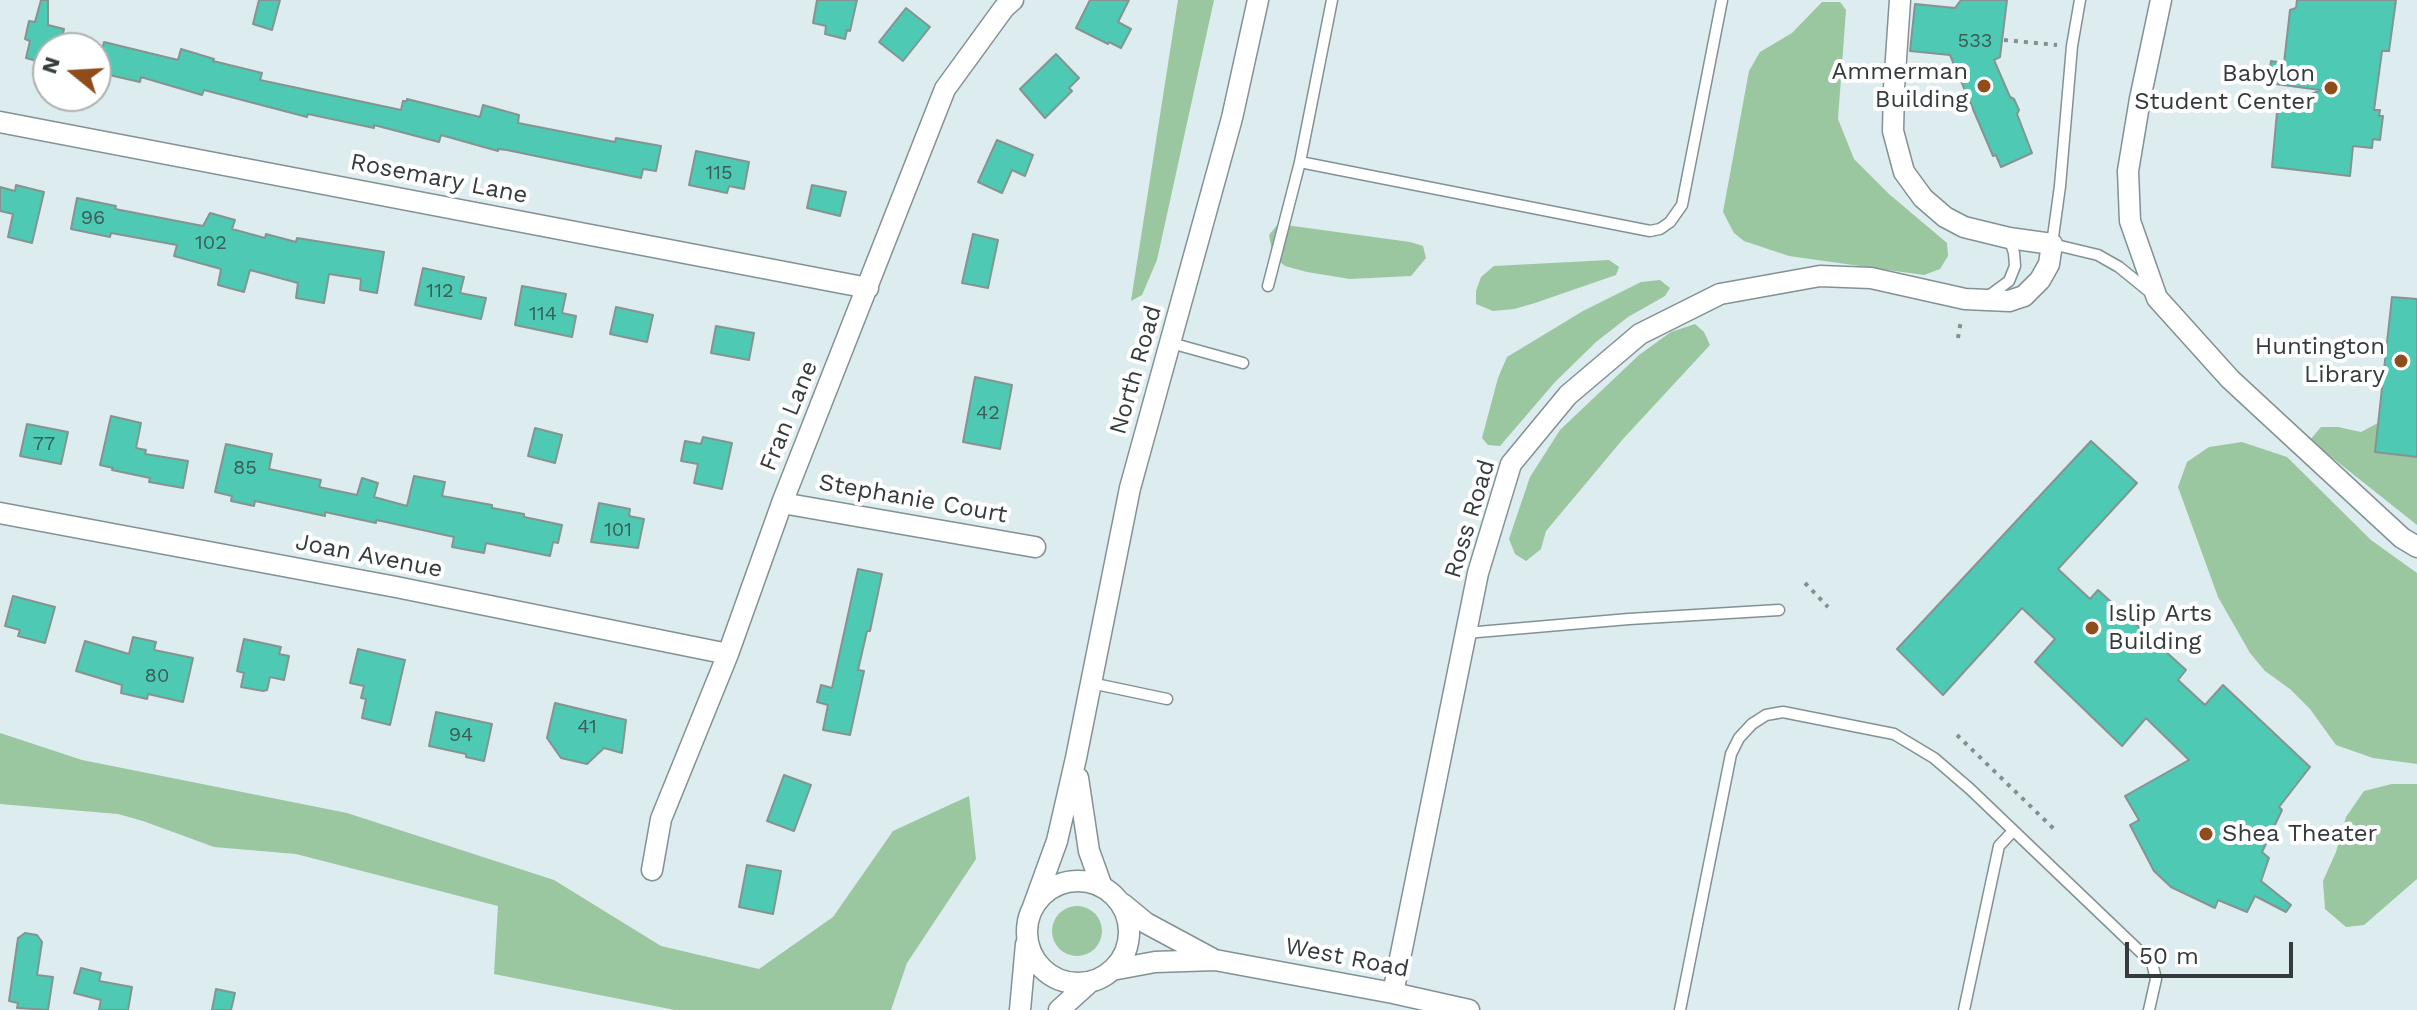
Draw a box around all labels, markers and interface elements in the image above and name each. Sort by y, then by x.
house number: 533 [1958,29,1992,53]
north arrow [32,32,112,112]
text: N [36,53,65,77]
place label: Ammerman Building [1831,58,1968,114]
place label: Babylon Student Center [2134,60,2315,116]
marker: Ammerman Building [1975,77,1993,95]
marker: Babylon Student Center [2322,79,2340,97]
street label: Rosemary Lane [348,148,530,210]
house number: 115 [705,161,733,185]
house number: 96 [81,206,105,230]
house number: 102 [195,231,227,255]
house number: 112 [426,279,454,303]
house number: 114 [529,302,557,326]
street label: North Road [1104,302,1168,438]
place label: Huntington Library [2255,333,2385,389]
marker: Huntington Library [2392,352,2410,370]
street label: Fran Lane [754,357,824,475]
house number: 42 [976,401,1000,425]
house number: 77 [33,432,55,456]
house number: 85 [233,456,257,480]
street label: Ross Road [1438,456,1502,582]
street label: Stephanie Court [817,468,1009,530]
house number: 101 [604,518,632,542]
street label: Joan Avenue [293,528,445,584]
place label: Islip Arts Building [2108,600,2212,656]
marker: Islip Arts Building [2083,619,2101,637]
house number: 80 [145,664,169,688]
house number: 41 [577,715,597,739]
house number: 94 [449,723,473,747]
place label: Shea Theater [2222,820,2377,848]
marker: Shea Theater [2197,825,2215,843]
scale bar [2129,926,2297,976]
street label: West Road [1283,932,1411,984]
text: 50 m [2139,942,2199,970]

